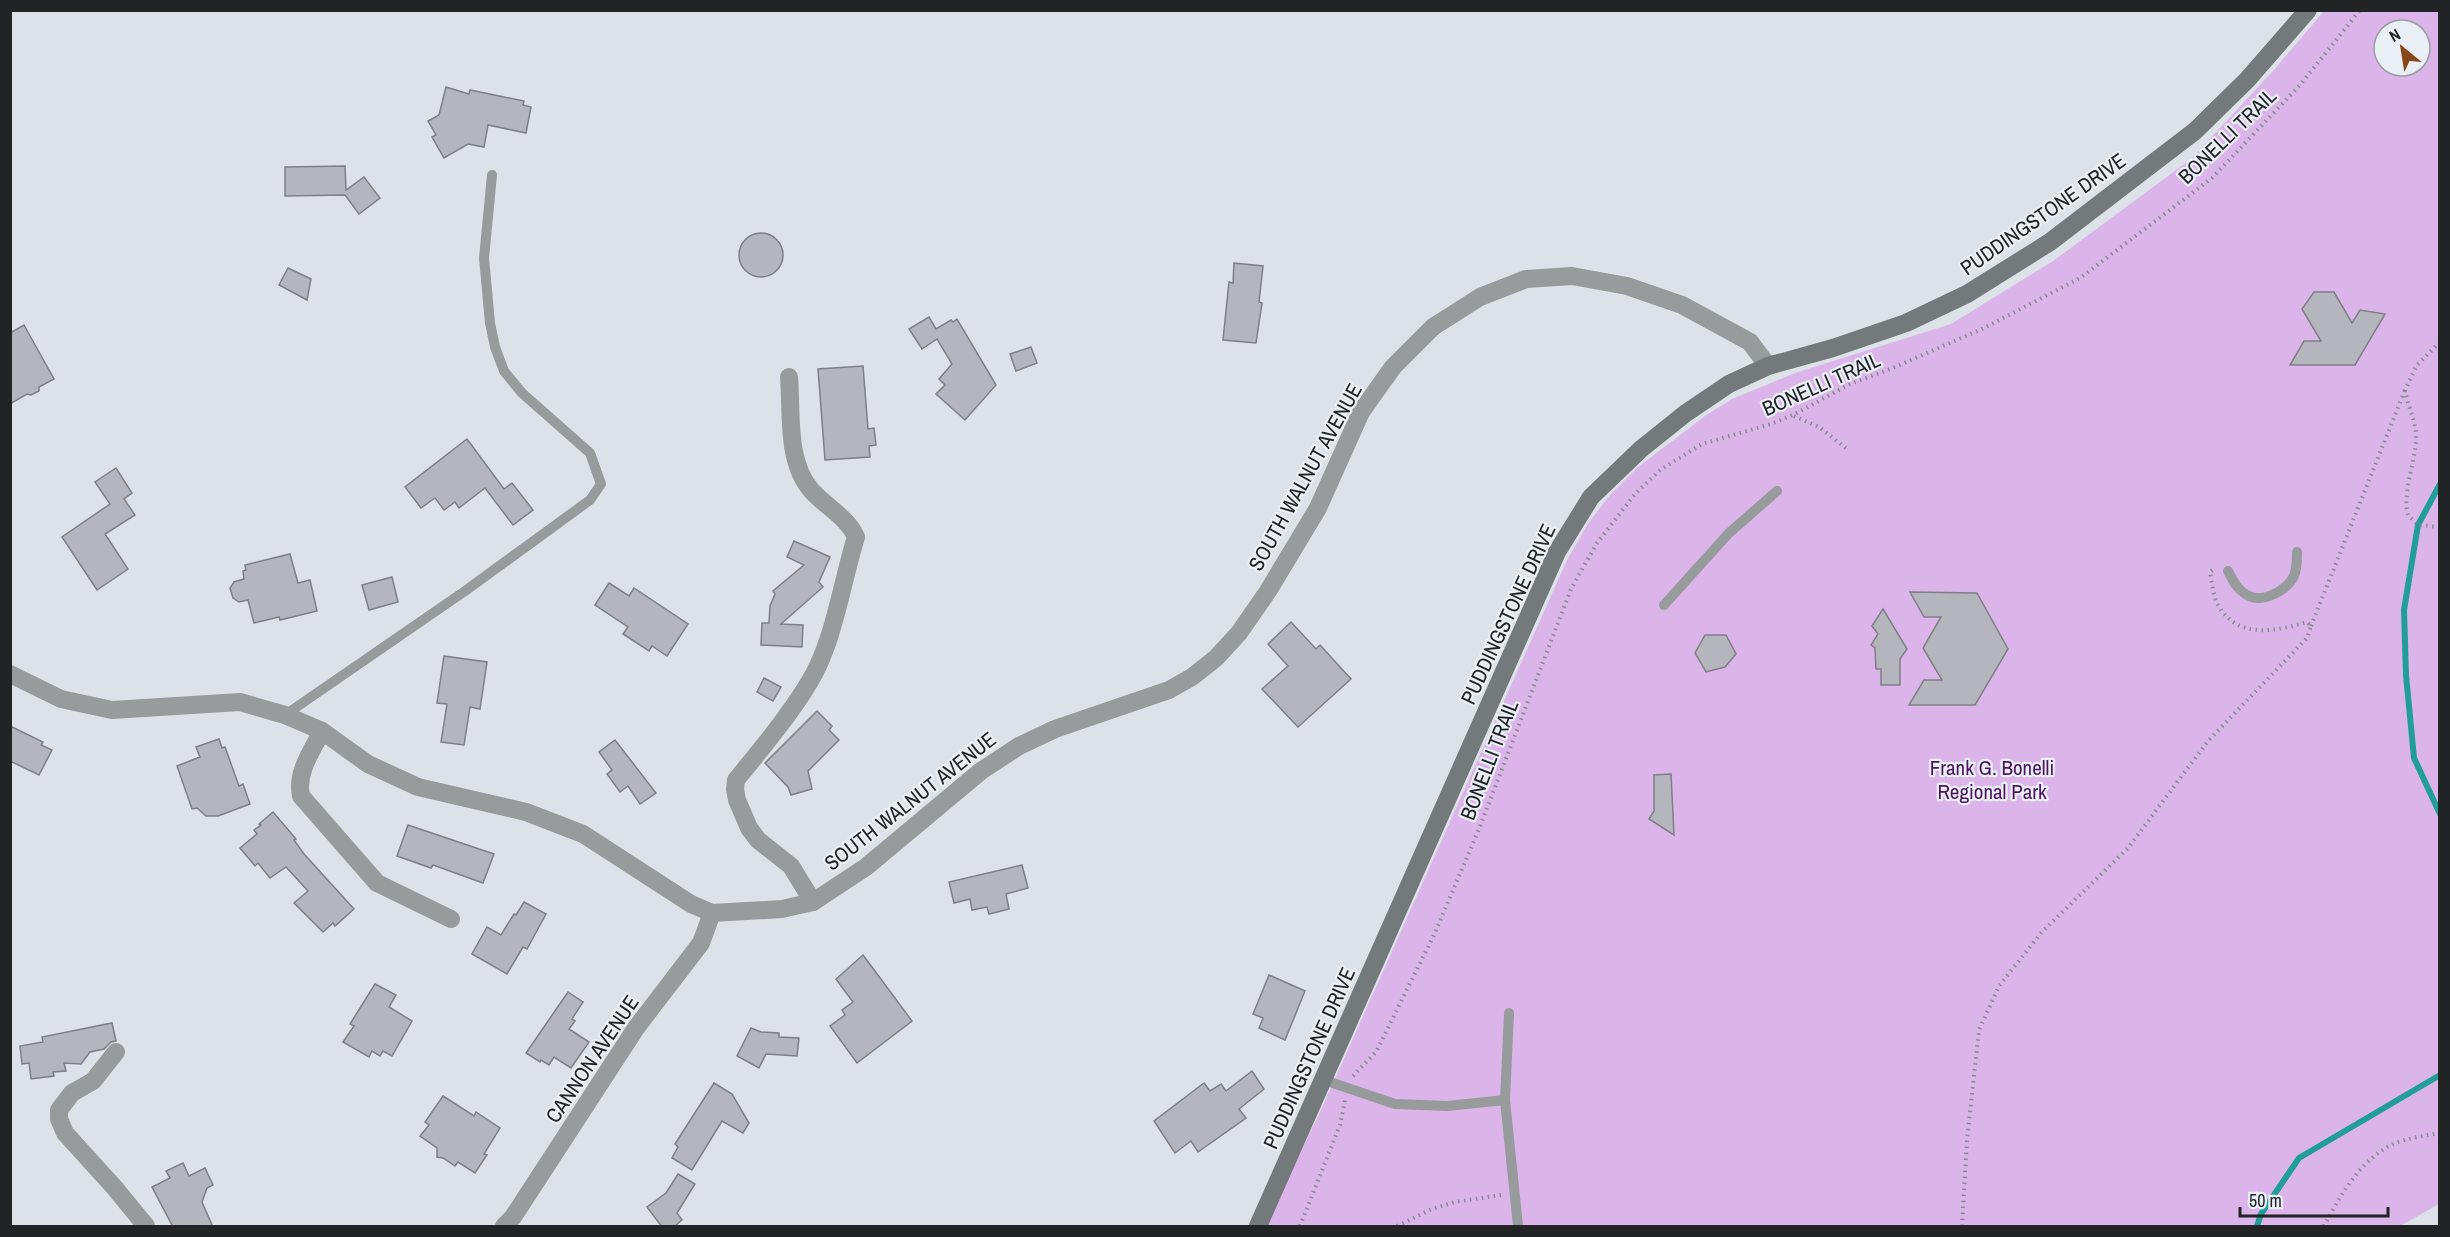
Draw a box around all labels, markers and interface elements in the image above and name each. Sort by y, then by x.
north arrow [2372,18,2432,78]
text: N [2385,23,2404,47]
street label: BONELLI TRAIL [2172,81,2283,190]
street label: PUDDINGSTONE DRIVE [1954,146,2132,282]
street label: BONELLI TRAIL [1758,345,1885,423]
street label: SOUTH WALNUT AVENUE [1241,378,1369,576]
street label: PUDDINGSTONE DRIVE [1453,519,1563,709]
street label: BONELLI TRAIL [1453,696,1525,824]
street label: SOUTH WALNUT AVENUE [818,725,1002,877]
park label: Frank G. Bonelli Regional Park [1930,753,2054,806]
street label: PUDDINGSTONE DRIVE [1256,963,1362,1153]
street label: CANNON AVENUE [539,990,645,1128]
scale bar [2240,1180,2388,1218]
text: 50 m [2249,1188,2282,1213]

